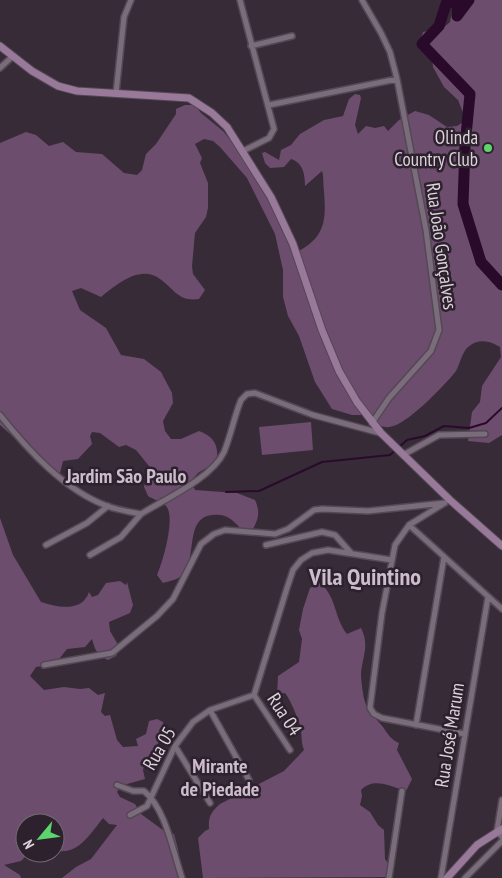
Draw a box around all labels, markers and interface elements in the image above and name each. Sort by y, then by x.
place label: Olinda Country Club [394,125,478,171]
marker: Olinda Country Club [482,142,494,154]
street label: Rua João Gonçalves [421,181,463,311]
district label: Jardim São Paulo [65,463,186,489]
district label: Vila Quintino [308,561,421,592]
street label: Rua José Marum [429,681,469,789]
street label: Rua 04 [262,688,308,740]
street label: Rua 05 [137,722,181,774]
district label: Mirante de Piedade [181,753,259,802]
north arrow [15,813,65,863]
text: N [19,837,38,852]

